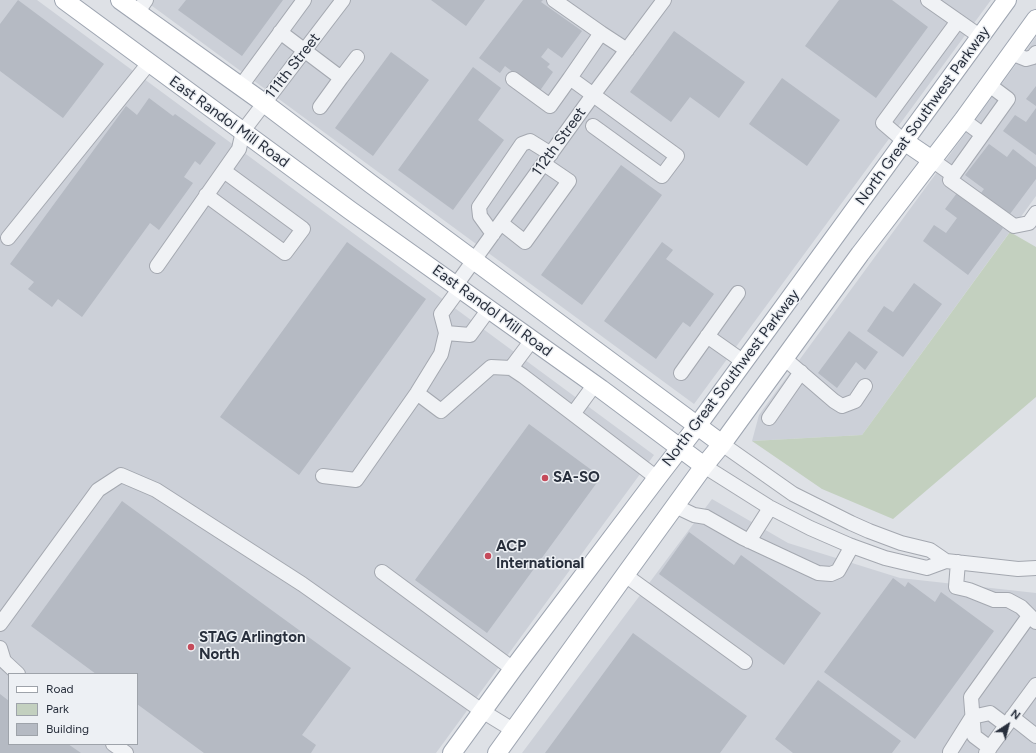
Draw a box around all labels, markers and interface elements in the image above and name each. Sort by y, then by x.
street label: North Great Southwest Parkway [852,23,994,209]
street label: 111th Street [262,30,324,102]
street label: East Randol Mill Road [166,72,292,172]
street label: 112th Street [528,104,590,180]
street label: East Randol Mill Road [429,261,555,361]
street label: North Great Southwest Parkway [659,286,803,470]
place label: SA-SO [553,469,600,487]
marker: SA-SO [540,473,550,483]
place label: ACP International [496,538,584,573]
marker: ACP International [483,551,493,561]
place label: STAG Arlington North [199,629,305,664]
marker: STAG Arlington North [186,642,196,652]
legend [8,673,138,745]
text: Road [46,682,74,696]
text: Park [46,702,69,716]
north arrow [988,705,1028,745]
text: N [1008,707,1023,723]
text: Building [46,722,89,736]

